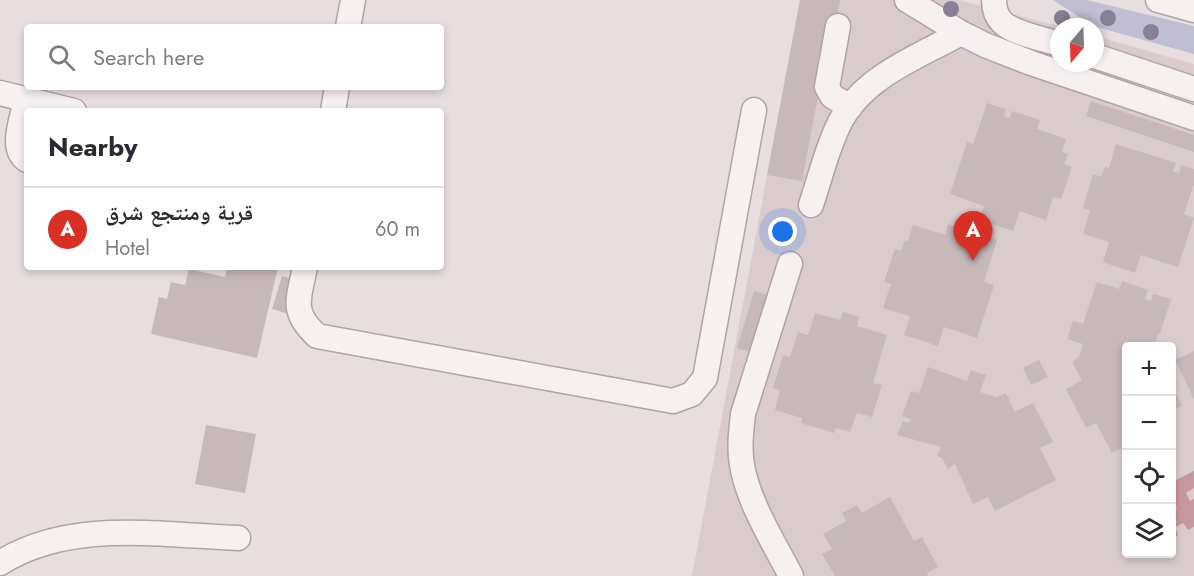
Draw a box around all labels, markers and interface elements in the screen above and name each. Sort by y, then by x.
north arrow [1050,18,1104,72]
search box [24,24,444,90]
icon: search [45,41,78,74]
text: Search here [93,41,204,73]
text: Nearby [48,128,137,166]
text: قرية ومنتجع شرق [105,196,253,228]
pin: A [954,212,992,261]
text: A [60,215,75,244]
text: 60 m [375,215,420,244]
your location [768,217,797,246]
text: Hotel [105,234,150,263]
map controls [1122,342,1176,558]
button: + [1122,342,1176,396]
button: − [1122,396,1176,450]
button: locate [1122,450,1176,504]
button: layers [1122,504,1176,558]

